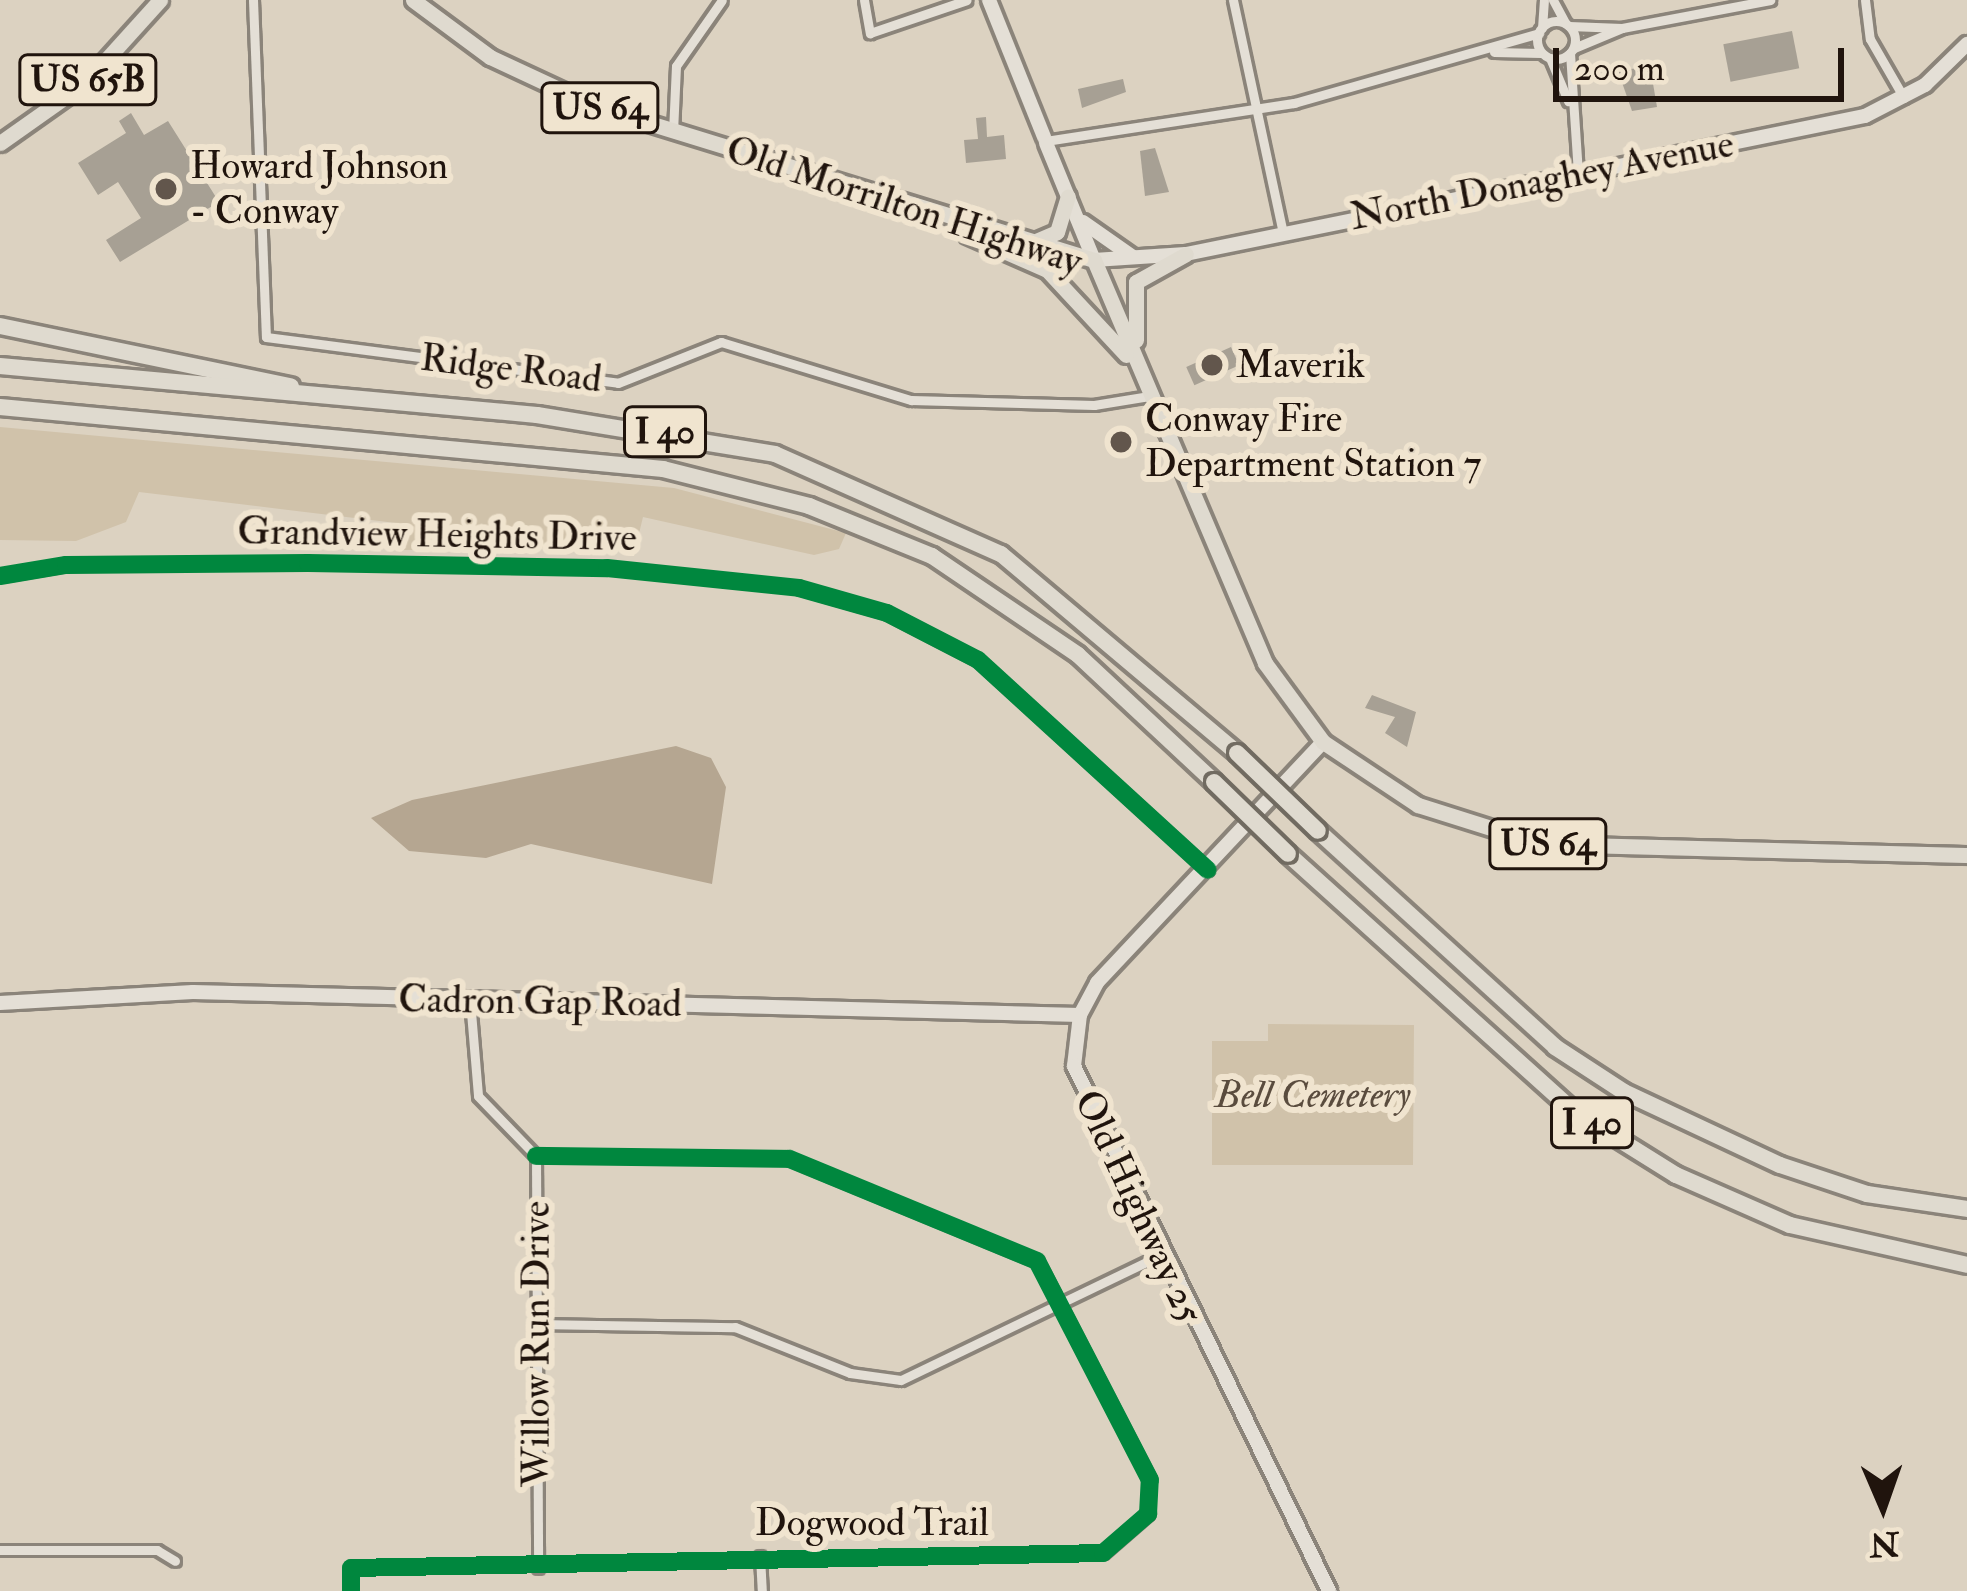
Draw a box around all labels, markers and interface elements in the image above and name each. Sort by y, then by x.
scale bar [1559,24,1850,98]
text: 200 m [1574,46,1665,91]
road number: US 65B [16,50,160,110]
road number: US 64 [540,78,660,138]
street label: North Donaghey Avenue [1346,121,1738,241]
street label: Old Morrilton Highway [720,126,1088,286]
place label: Howard Johnson - Conway [190,144,448,235]
marker: Howard Johnson - Conway [153,176,179,202]
street label: Ridge Road [418,335,604,403]
place label: Maverik [1236,342,1365,388]
marker: Maverik [1199,352,1225,378]
place label: Conway Fire Department Station 7 [1145,397,1481,488]
road number: I 40 [623,402,707,462]
marker: Conway Fire Department Station 7 [1108,429,1134,455]
street label: Grandview Heights Drive [237,508,637,562]
road number: US 64 [1488,814,1608,874]
street label: Cadron Gap Road [398,976,682,1028]
park label: Bell Cemetery [1215,1072,1411,1118]
street label: Old Highway 25 [1064,1083,1212,1331]
road number: I 40 [1550,1093,1634,1153]
street label: Willow Run Drive [514,1201,560,1487]
north arrow [1823,1447,1943,1567]
street label: Dogwood Trail [755,1500,989,1546]
text: N [1869,1522,1900,1564]

